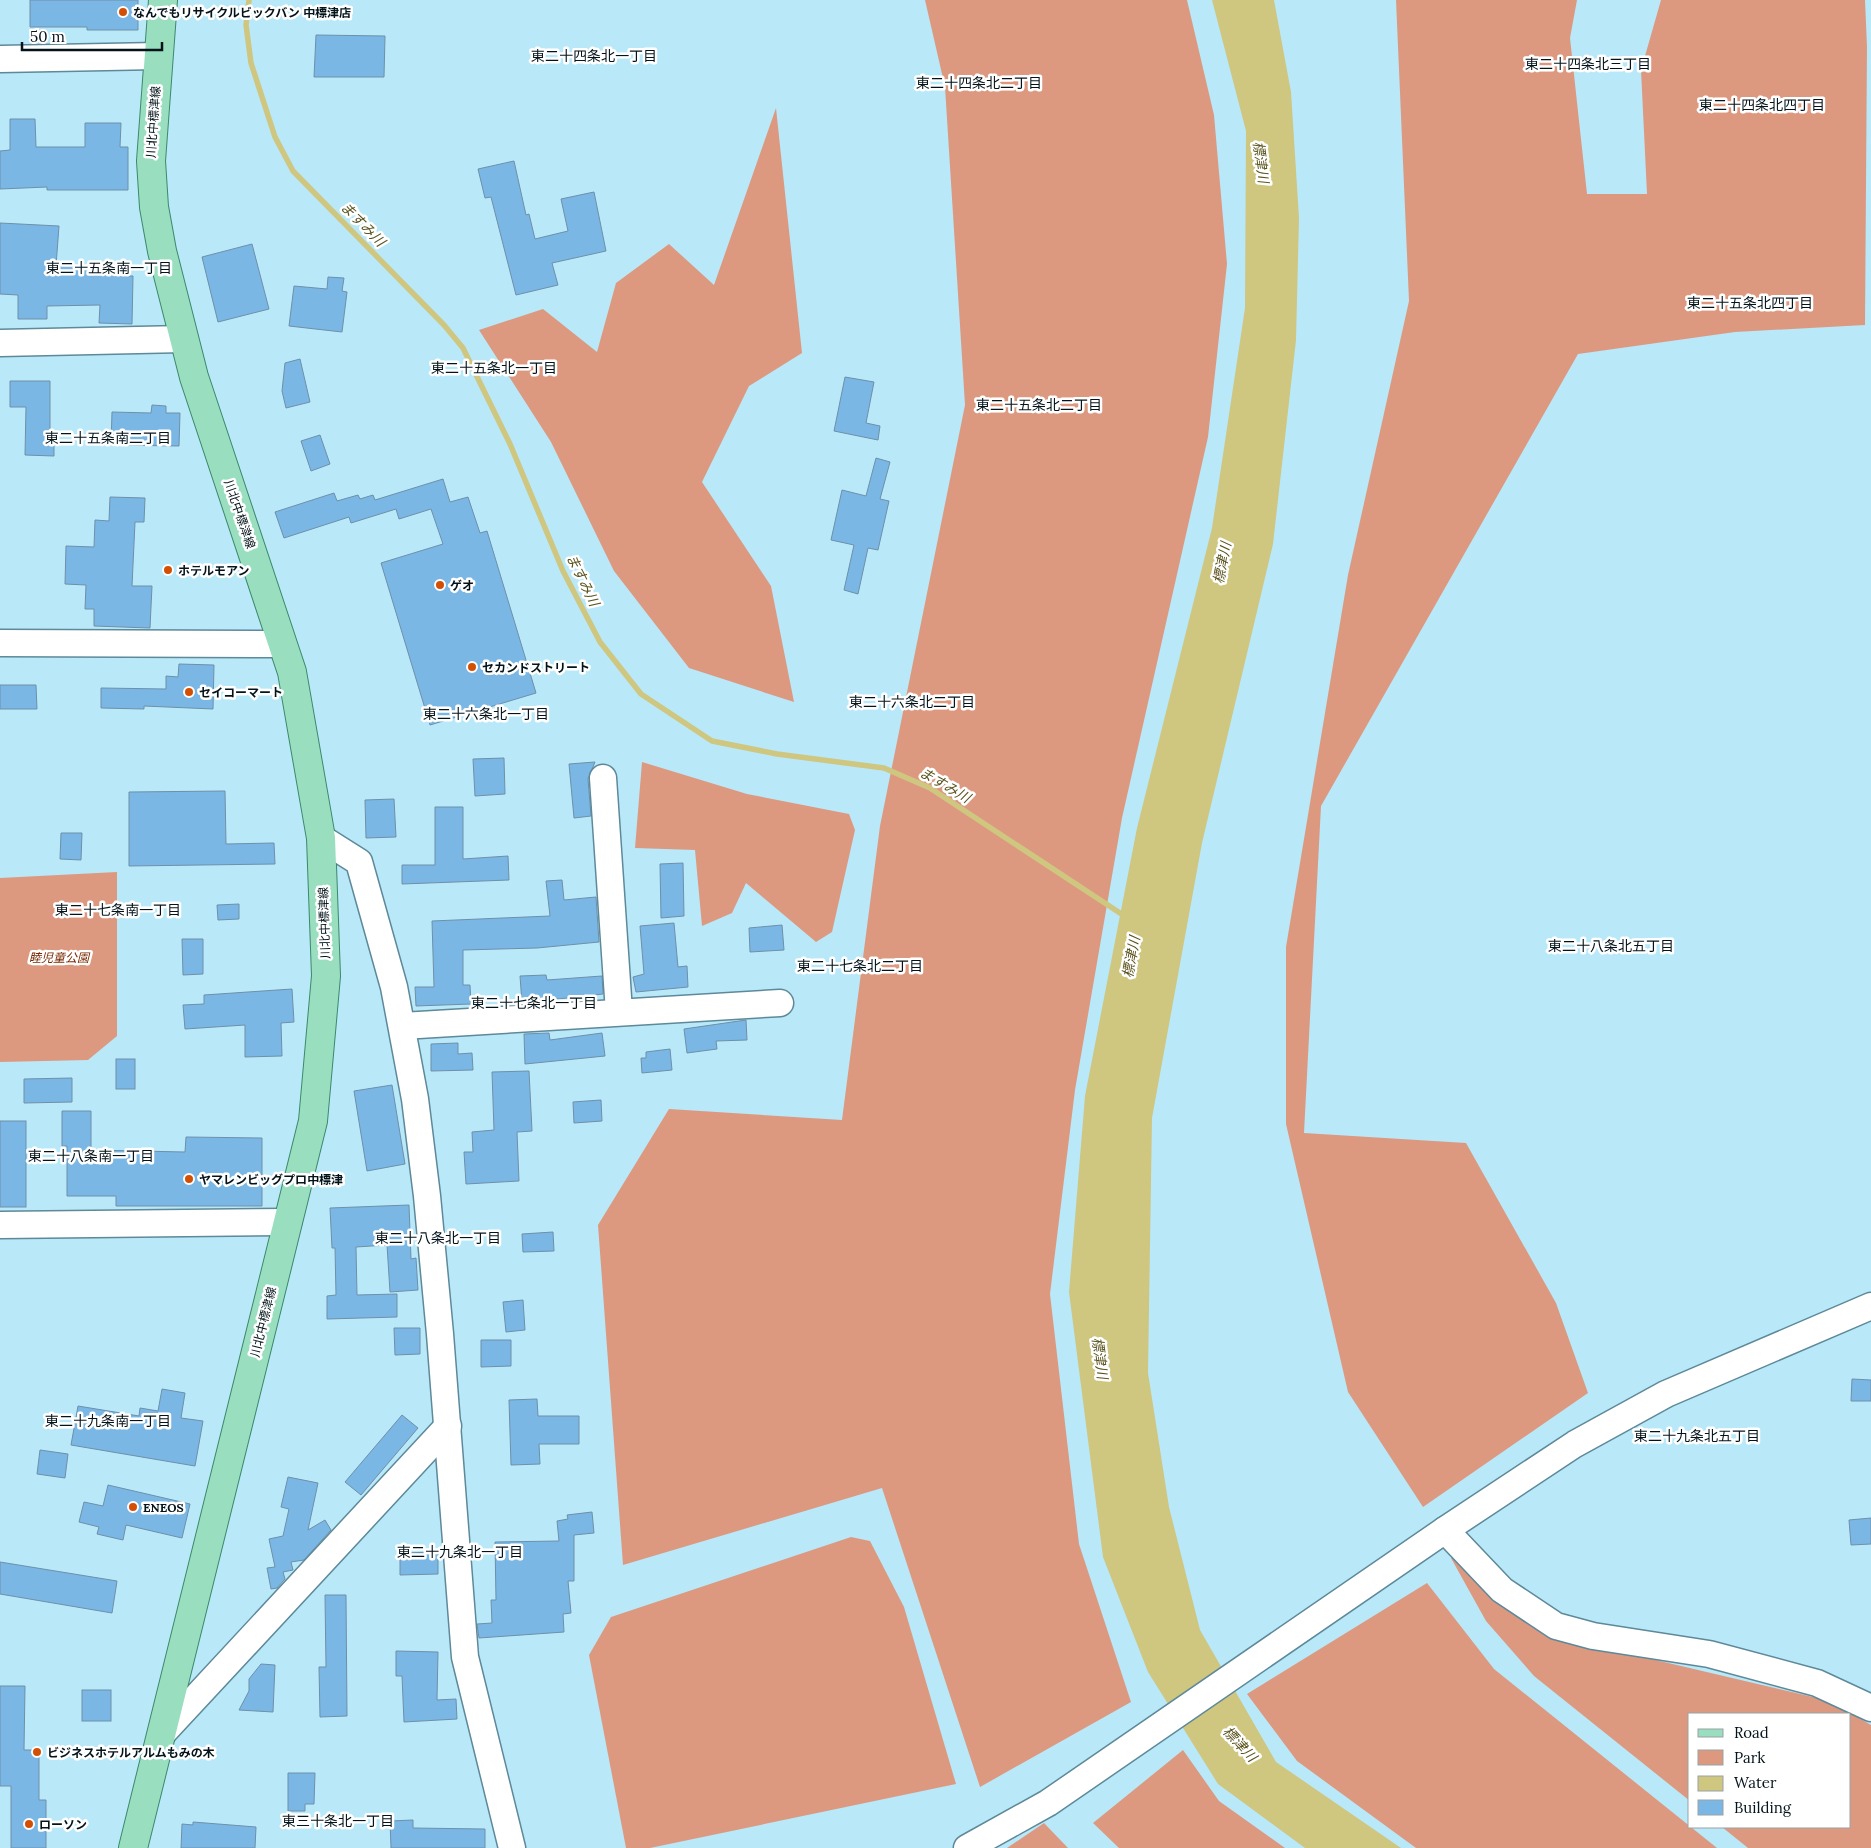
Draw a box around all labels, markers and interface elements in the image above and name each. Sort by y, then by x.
place label: なんでもリサイクルビックバン 中標津店 [133,5,351,20]
marker: なんでもリサイクルビックバン 中標津店 [117,6,129,18]
scale bar [22,20,162,52]
text: 50 m [30,27,65,46]
district label: 東二十四条北一丁目 [531,47,657,65]
district label: 東二十四条北三丁目 [1525,55,1651,73]
district label: 東二十四条北二丁目 [916,74,1042,92]
street label: 川北中標津線 [143,86,163,158]
district label: 東二十四条北四丁目 [1699,96,1825,114]
water label: 標津川 [1249,140,1273,186]
water label: ますみ川 [337,198,391,252]
district label: 東二十五条南一丁目 [46,259,172,277]
district label: 東二十五条北四丁目 [1687,294,1813,312]
district label: 東二十五条北一丁目 [431,359,557,377]
district label: 東二十五条北二丁目 [976,396,1102,414]
district label: 東二十五条南二丁目 [45,429,171,447]
street label: 川北中標津線 [221,478,259,550]
water label: 標津川 [1209,539,1235,585]
water label: ますみ川 [563,551,604,611]
place label: ホテルモアン [178,563,250,578]
marker: ホテルモアン [162,564,174,576]
place label: ゲオ [450,578,474,593]
marker: ゲオ [434,579,446,591]
place label: セカンドストリート [482,660,590,675]
marker: セカンドストリート [466,661,478,673]
place label: セイコーマート [199,685,283,700]
marker: セイコーマート [183,686,195,698]
district label: 東二十六条北二丁目 [849,693,975,711]
district label: 東二十六条北一丁目 [423,705,549,723]
water label: ますみ川 [916,763,975,808]
street label: 川北中標津線 [315,887,333,959]
district label: 東二十七条南一丁目 [55,901,181,919]
water label: 標津川 [1118,933,1144,979]
district label: 東二十八条北五丁目 [1548,937,1674,955]
park label: 睦児童公園 [29,950,91,965]
district label: 東二十七条北二丁目 [797,957,923,975]
district label: 東二十七条北一丁目 [471,994,597,1012]
district label: 東二十八条南一丁目 [28,1147,154,1165]
place label: ヤマレンビッグプロ中標津 [199,1172,343,1187]
marker: ヤマレンビッグプロ中標津 [183,1173,195,1185]
district label: 東二十八条北一丁目 [375,1229,501,1247]
street label: 川北中標津線 [247,1285,279,1359]
water label: 標津川 [1088,1336,1112,1382]
district label: 東二十九条南一丁目 [45,1412,171,1430]
district label: 東二十九条北五丁目 [1634,1427,1760,1445]
place label: ENEOS [143,1500,184,1515]
marker: ENEOS [127,1501,139,1513]
district label: 東二十九条北一丁目 [397,1543,523,1561]
legend [1688,1713,1851,1828]
water label: 標津川 [1219,1723,1262,1767]
text: Road [1734,1723,1769,1742]
place label: ビジネスホテルアルムもみの木 [47,1745,215,1760]
marker: ビジネスホテルアルムもみの木 [31,1746,43,1758]
text: Park [1734,1748,1765,1767]
text: Water [1734,1773,1777,1792]
text: Building [1734,1798,1792,1817]
district label: 東三十条北一丁目 [282,1812,394,1830]
place label: ローソン [39,1817,87,1832]
marker: ローソン [23,1818,35,1830]

